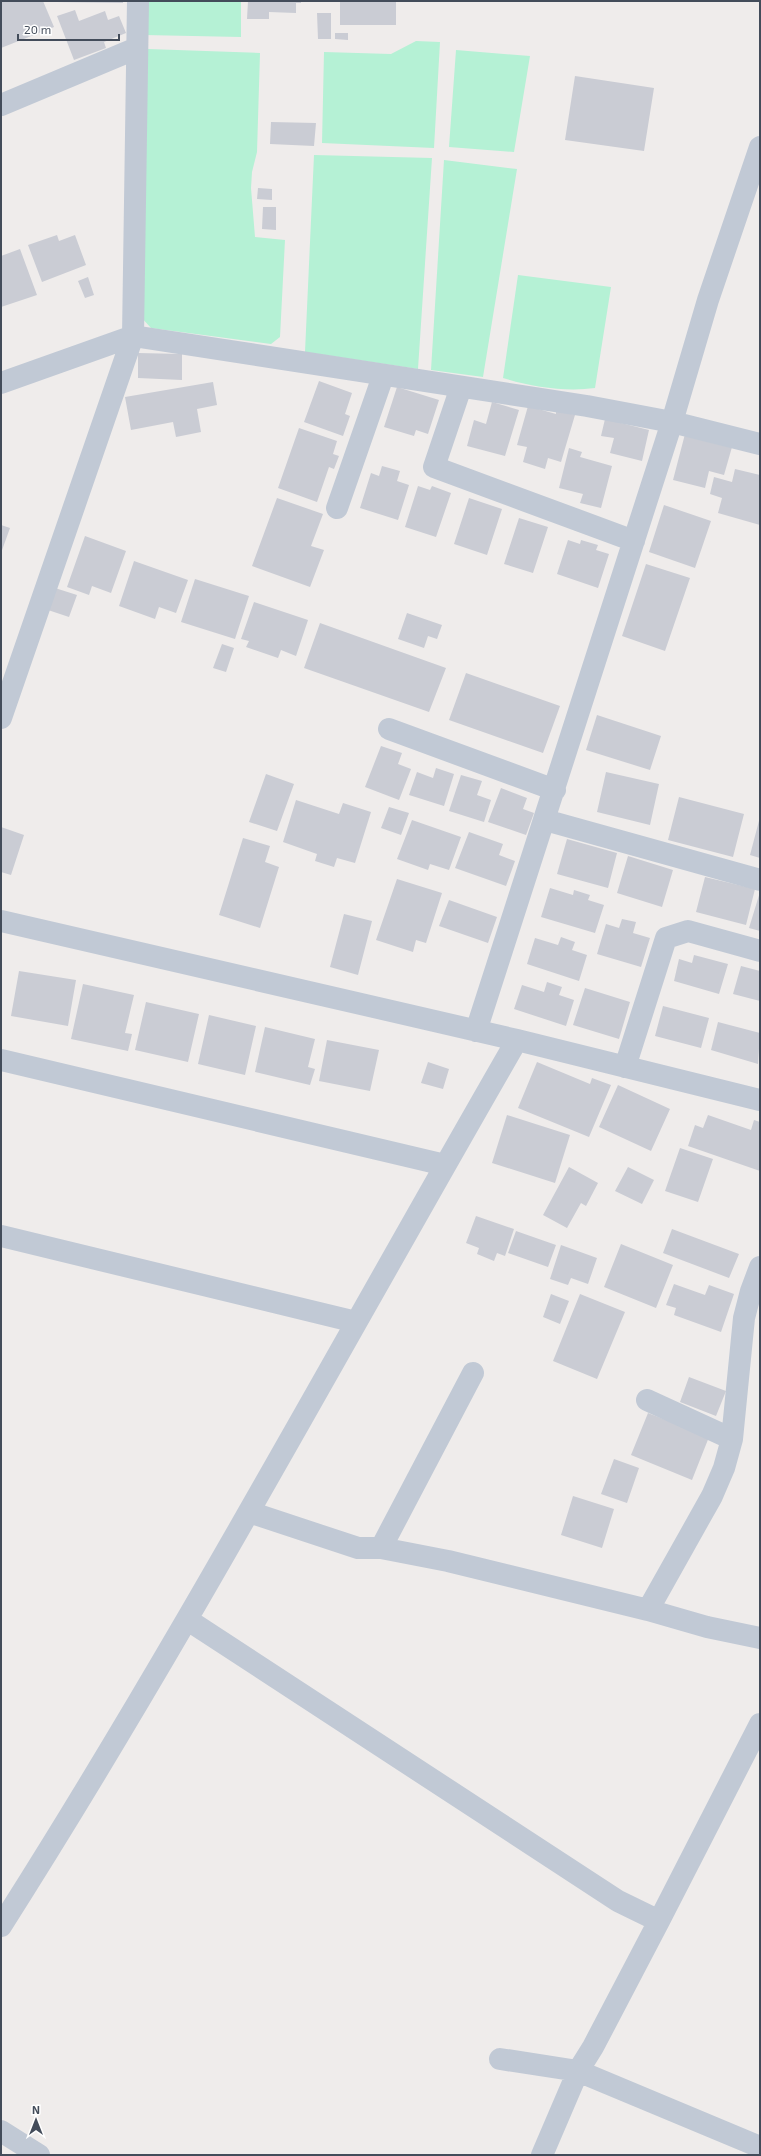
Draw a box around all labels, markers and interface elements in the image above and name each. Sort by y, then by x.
scale bar [18,16,119,42]
text: 20 m [24,22,51,36]
north arrow [16,2100,56,2140]
text: N [32,2103,40,2116]

